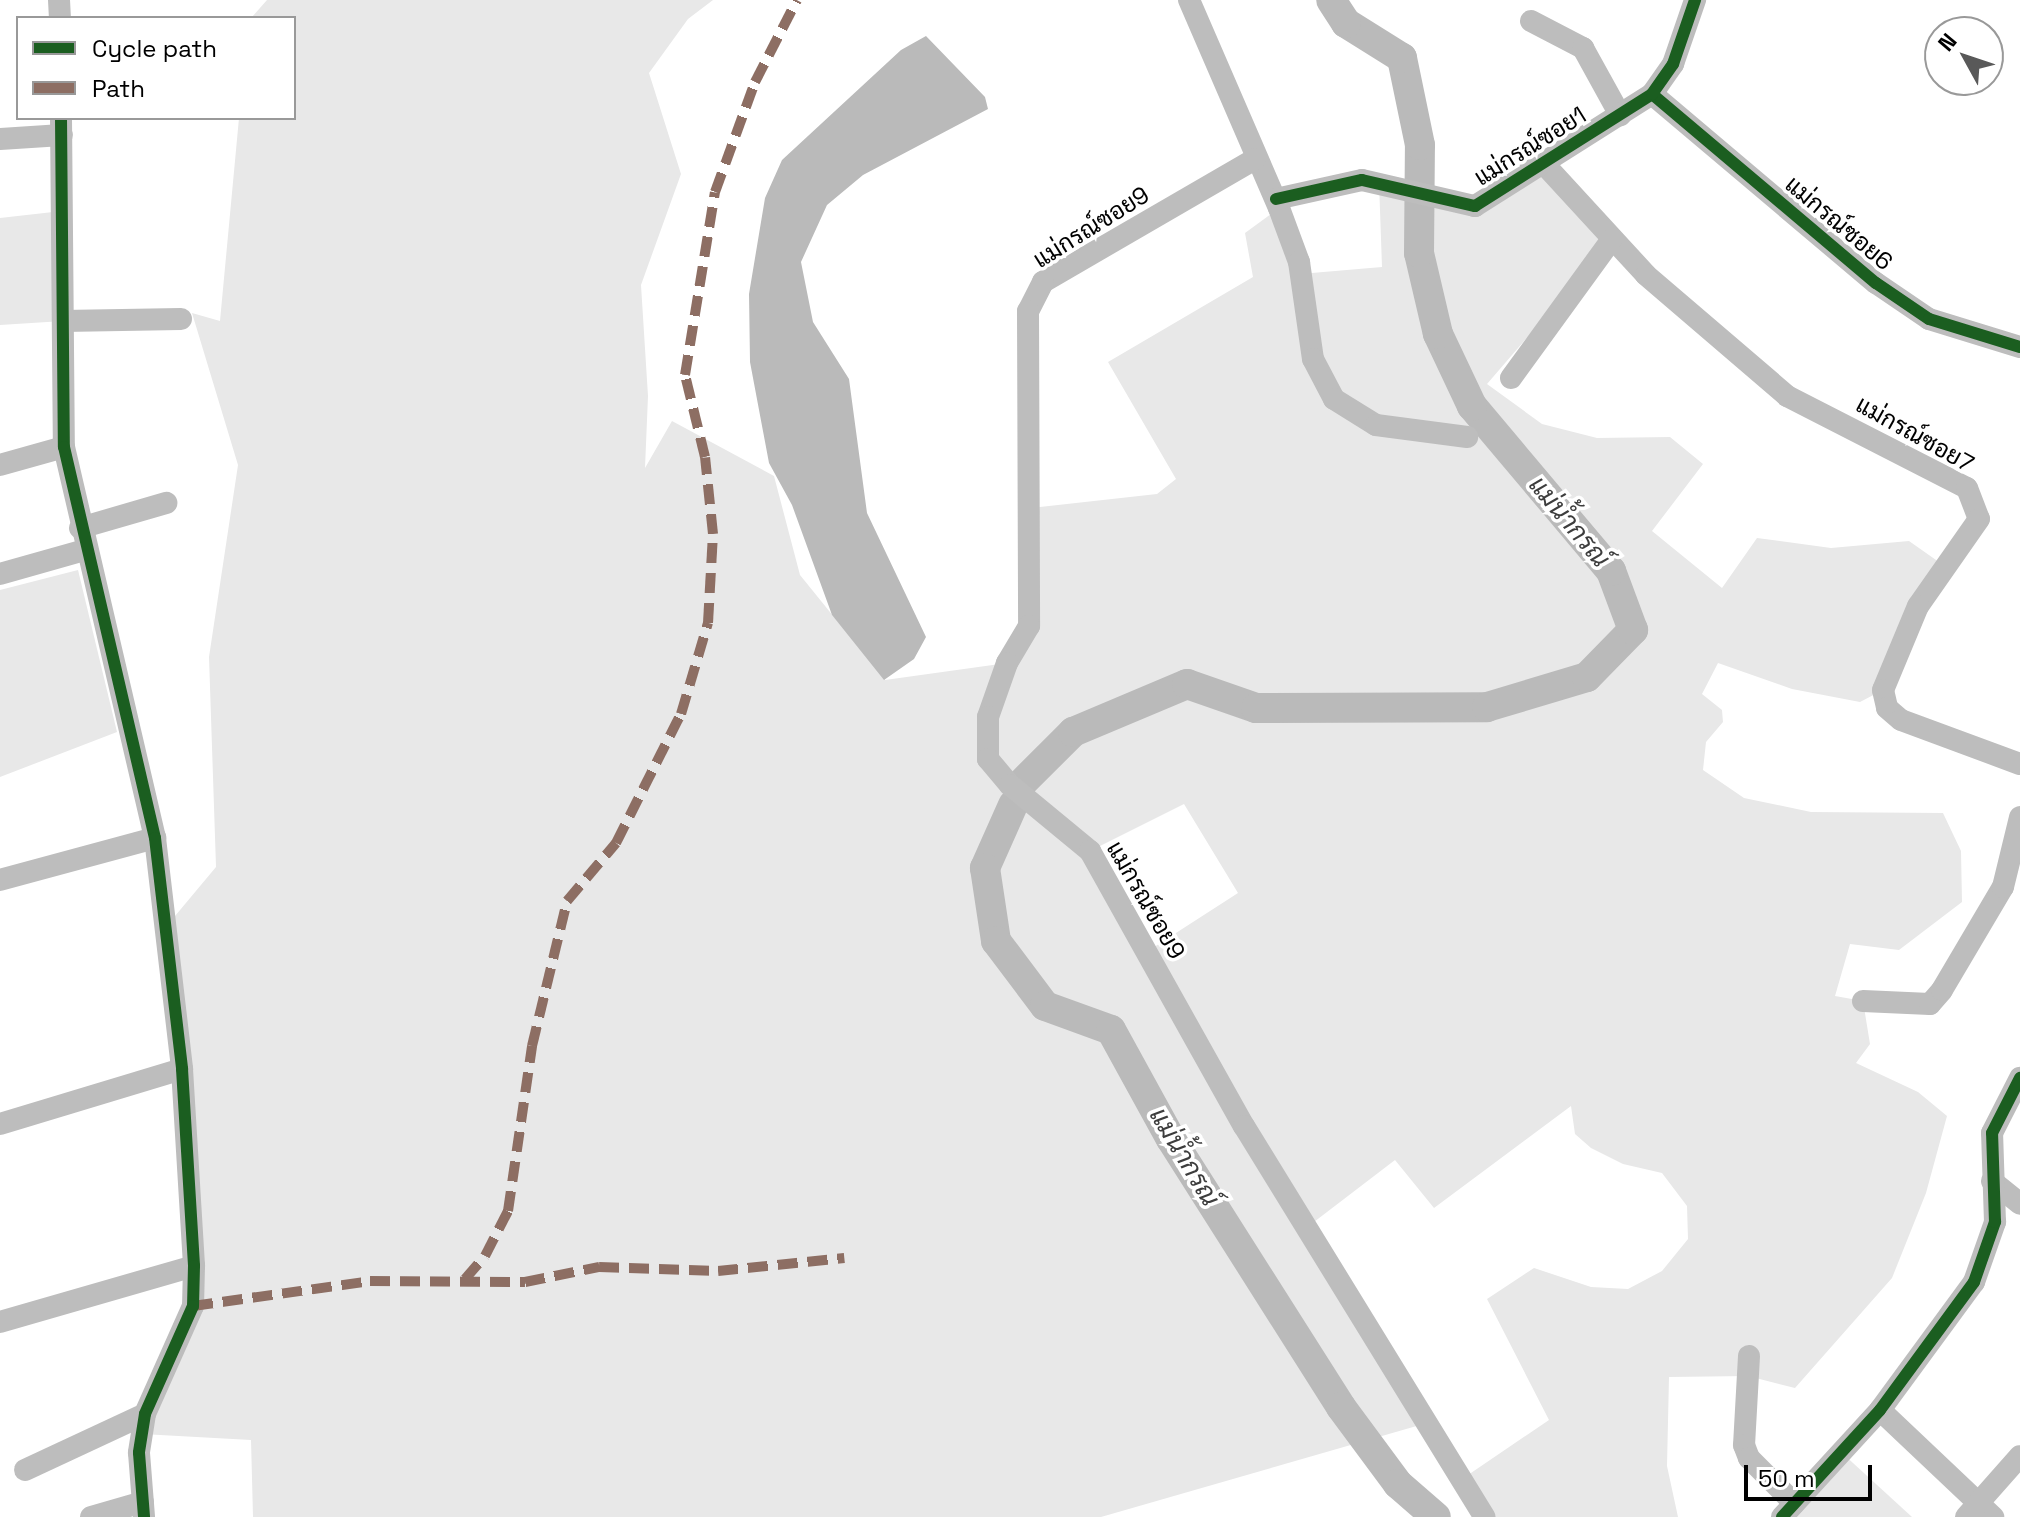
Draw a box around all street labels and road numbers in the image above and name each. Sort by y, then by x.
street label: แม่กรณ์ซอย1 [1469,100,1591,192]
street label: แม่กรณ์ซอย6 [1779,170,1899,276]
street label: แม่กรณ์ซอย9 [1028,180,1154,274]
street label: แม่กรณ์ซอย7 [1851,390,1979,478]
street label: แม่กรณ์ซอย9 [1101,836,1191,964]

